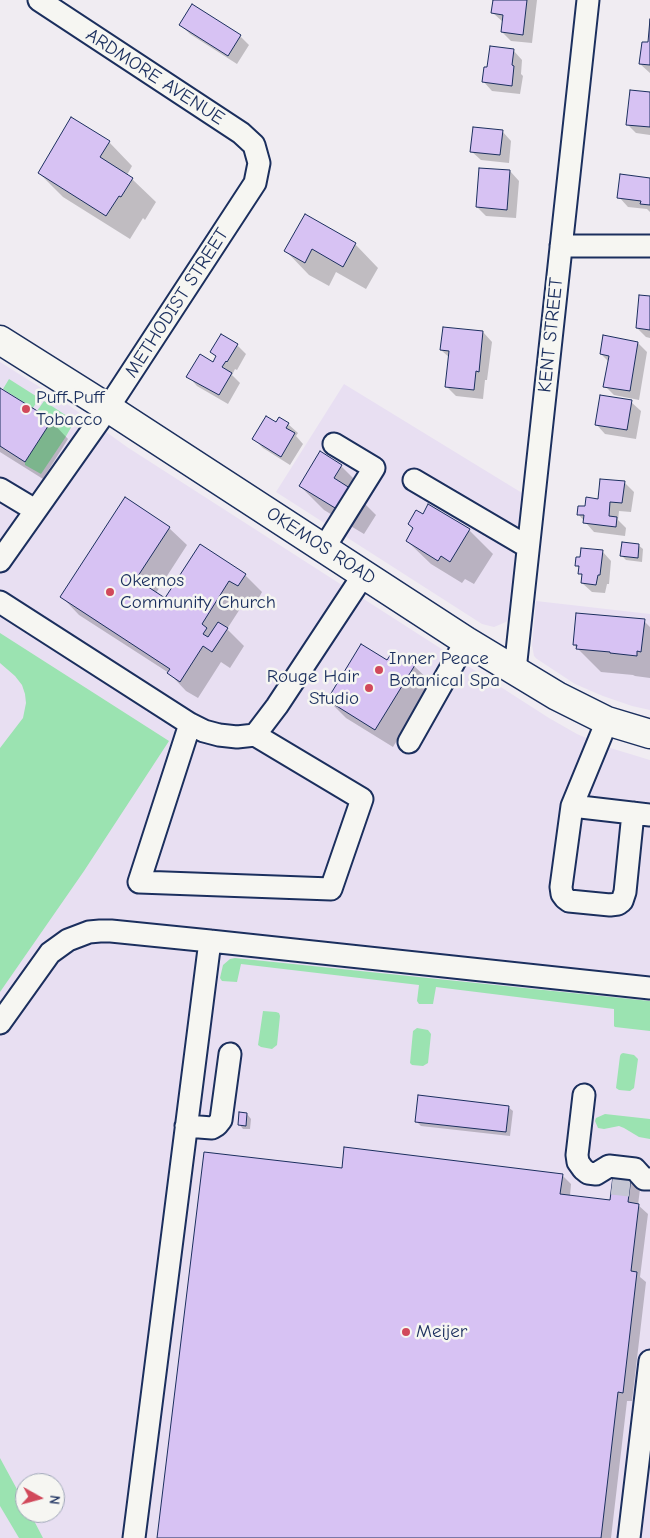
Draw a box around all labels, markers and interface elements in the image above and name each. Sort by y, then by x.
street label: ARDMORE AVENUE [82,24,228,130]
street label: METHODIST STREET [120,224,234,382]
street label: KENT STREET [534,276,568,394]
place label: Puff Puff Tobacco [36,387,104,431]
marker: Puff Puff Tobacco [20,403,32,415]
street label: OKEMOS ROAD [262,502,380,590]
place label: Okemos Community Church [120,570,276,614]
marker: Okemos Community Church [104,586,116,598]
place label: Inner Peace Botanical Spa [389,648,500,692]
marker: Inner Peace Botanical Spa [373,664,385,676]
place label: Rouge Hair Studio [267,666,359,710]
marker: Rouge Hair Studio [363,682,375,694]
place label: Meijer [416,1321,467,1343]
marker: Meijer [400,1326,412,1338]
north arrow [15,1473,65,1523]
text: N [45,1494,63,1505]

